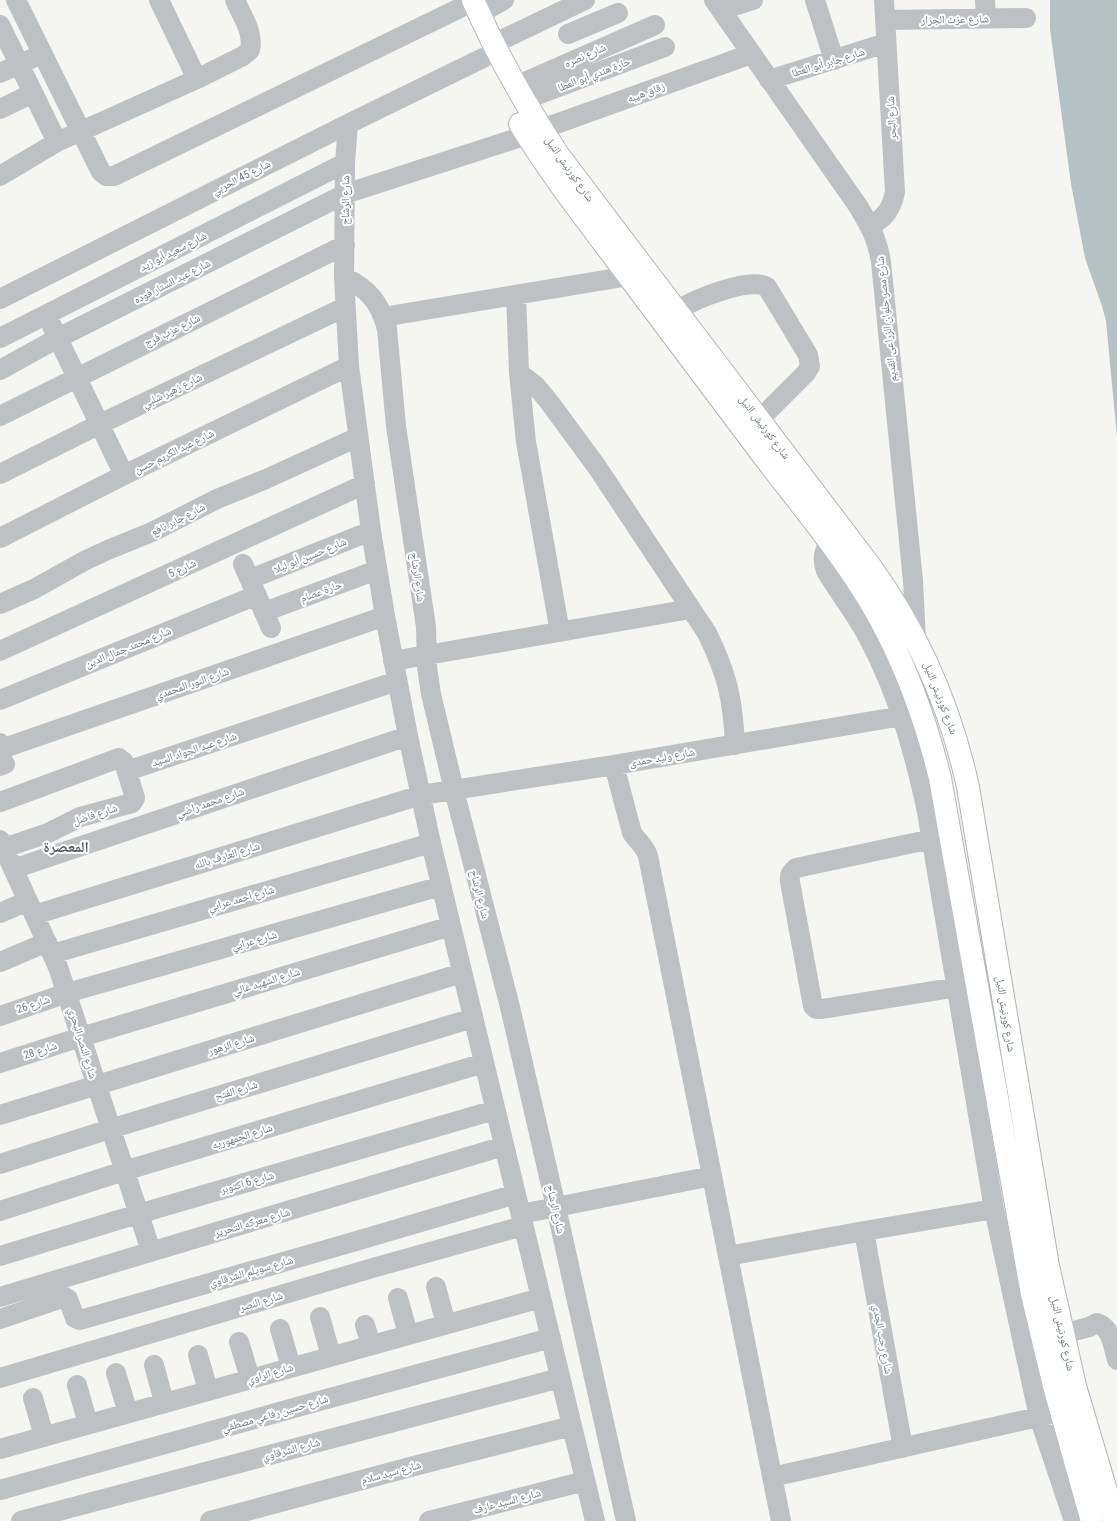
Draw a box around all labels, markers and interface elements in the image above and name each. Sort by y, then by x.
street label: شارع عزت الجزار [920,12,989,27]
street label: شارع نصره [562,41,608,70]
street label: شارع جابر أبو العطا [790,44,866,80]
street label: حارة هندي أبو العطا [556,54,633,96]
street label: زقاق هيبه [626,80,667,105]
street label: شارع البحر [884,96,899,141]
street label: شارع كورنيش النيل [542,134,597,204]
street label: شارع 45 الحربي [210,157,274,199]
street label: شارع الرشاح [339,175,352,225]
street label: شارع سعيد أبو زيد [137,228,209,274]
street label: شارع مصر حلوان الزراعى القديم [873,255,901,382]
street label: شارع عبد الستار فوده [132,256,213,306]
street label: شارع عزب فرج [142,311,202,350]
street label: شارع زهير شلبي [140,370,205,412]
street label: شارع كورنيش النيل [736,393,793,462]
street label: شارع عبد الكريم حسن [132,426,217,477]
street label: شارع جابر نافع [149,500,207,539]
street label: شارع حسين أبو ليلا [272,534,348,576]
street label: شارع الرشاح [408,551,427,603]
street label: شارع 5 [166,556,198,580]
street label: حارة عصام [299,578,344,605]
street label: شارع محمد جمال الدين [83,624,173,671]
street label: شارع كورنيش النيل [921,660,960,736]
street label: شارع النور المحمدي [154,665,231,704]
street label: شارع عبد الجواد السيد [150,730,238,769]
street label: شارع وليد حمدى [628,745,696,770]
street label: شارع محمد راضي [174,785,246,822]
street label: شارع فاضل [71,801,119,828]
district label: المعصرة [43,838,89,856]
street label: شارع العارف بالله [193,839,261,872]
street label: شارع الرشاح [467,868,492,920]
street label: شارع احمد عرابي [206,883,276,916]
street label: شارع عرابي [230,928,279,955]
street label: شارع الشهيد غالي [231,965,302,1000]
street label: شارع كورنيش النيل [993,975,1018,1053]
street label: شارع 26 [15,993,52,1016]
street label: شارع النصر البحري [64,1006,100,1081]
street label: شارع الزهور [205,1031,256,1058]
street label: شارع 28 [22,1039,58,1062]
street label: شارع الفتح [213,1078,259,1103]
street label: شارع الجمهوريه [210,1121,274,1152]
street label: شارع 6 اكتوبر [218,1169,275,1197]
street label: شارع الرشاح [544,1183,567,1235]
street label: شارع معركه التحرير [212,1205,292,1240]
street label: شارع سويلم الشرقاوي [208,1253,295,1291]
street label: شارع النصر [237,1289,284,1315]
street label: شارع كورنيش النيل [1048,1294,1077,1372]
street label: شارع رجب الجدي [868,1303,895,1375]
street label: شارع الراوي [246,1361,295,1388]
street label: شارع حسين رفاعي مصطفي [220,1392,330,1437]
street label: شارع الشرقاوي [261,1436,322,1465]
street label: شارع سيد سلام [360,1458,423,1487]
street label: شارع السيد عارف [472,1486,542,1517]

